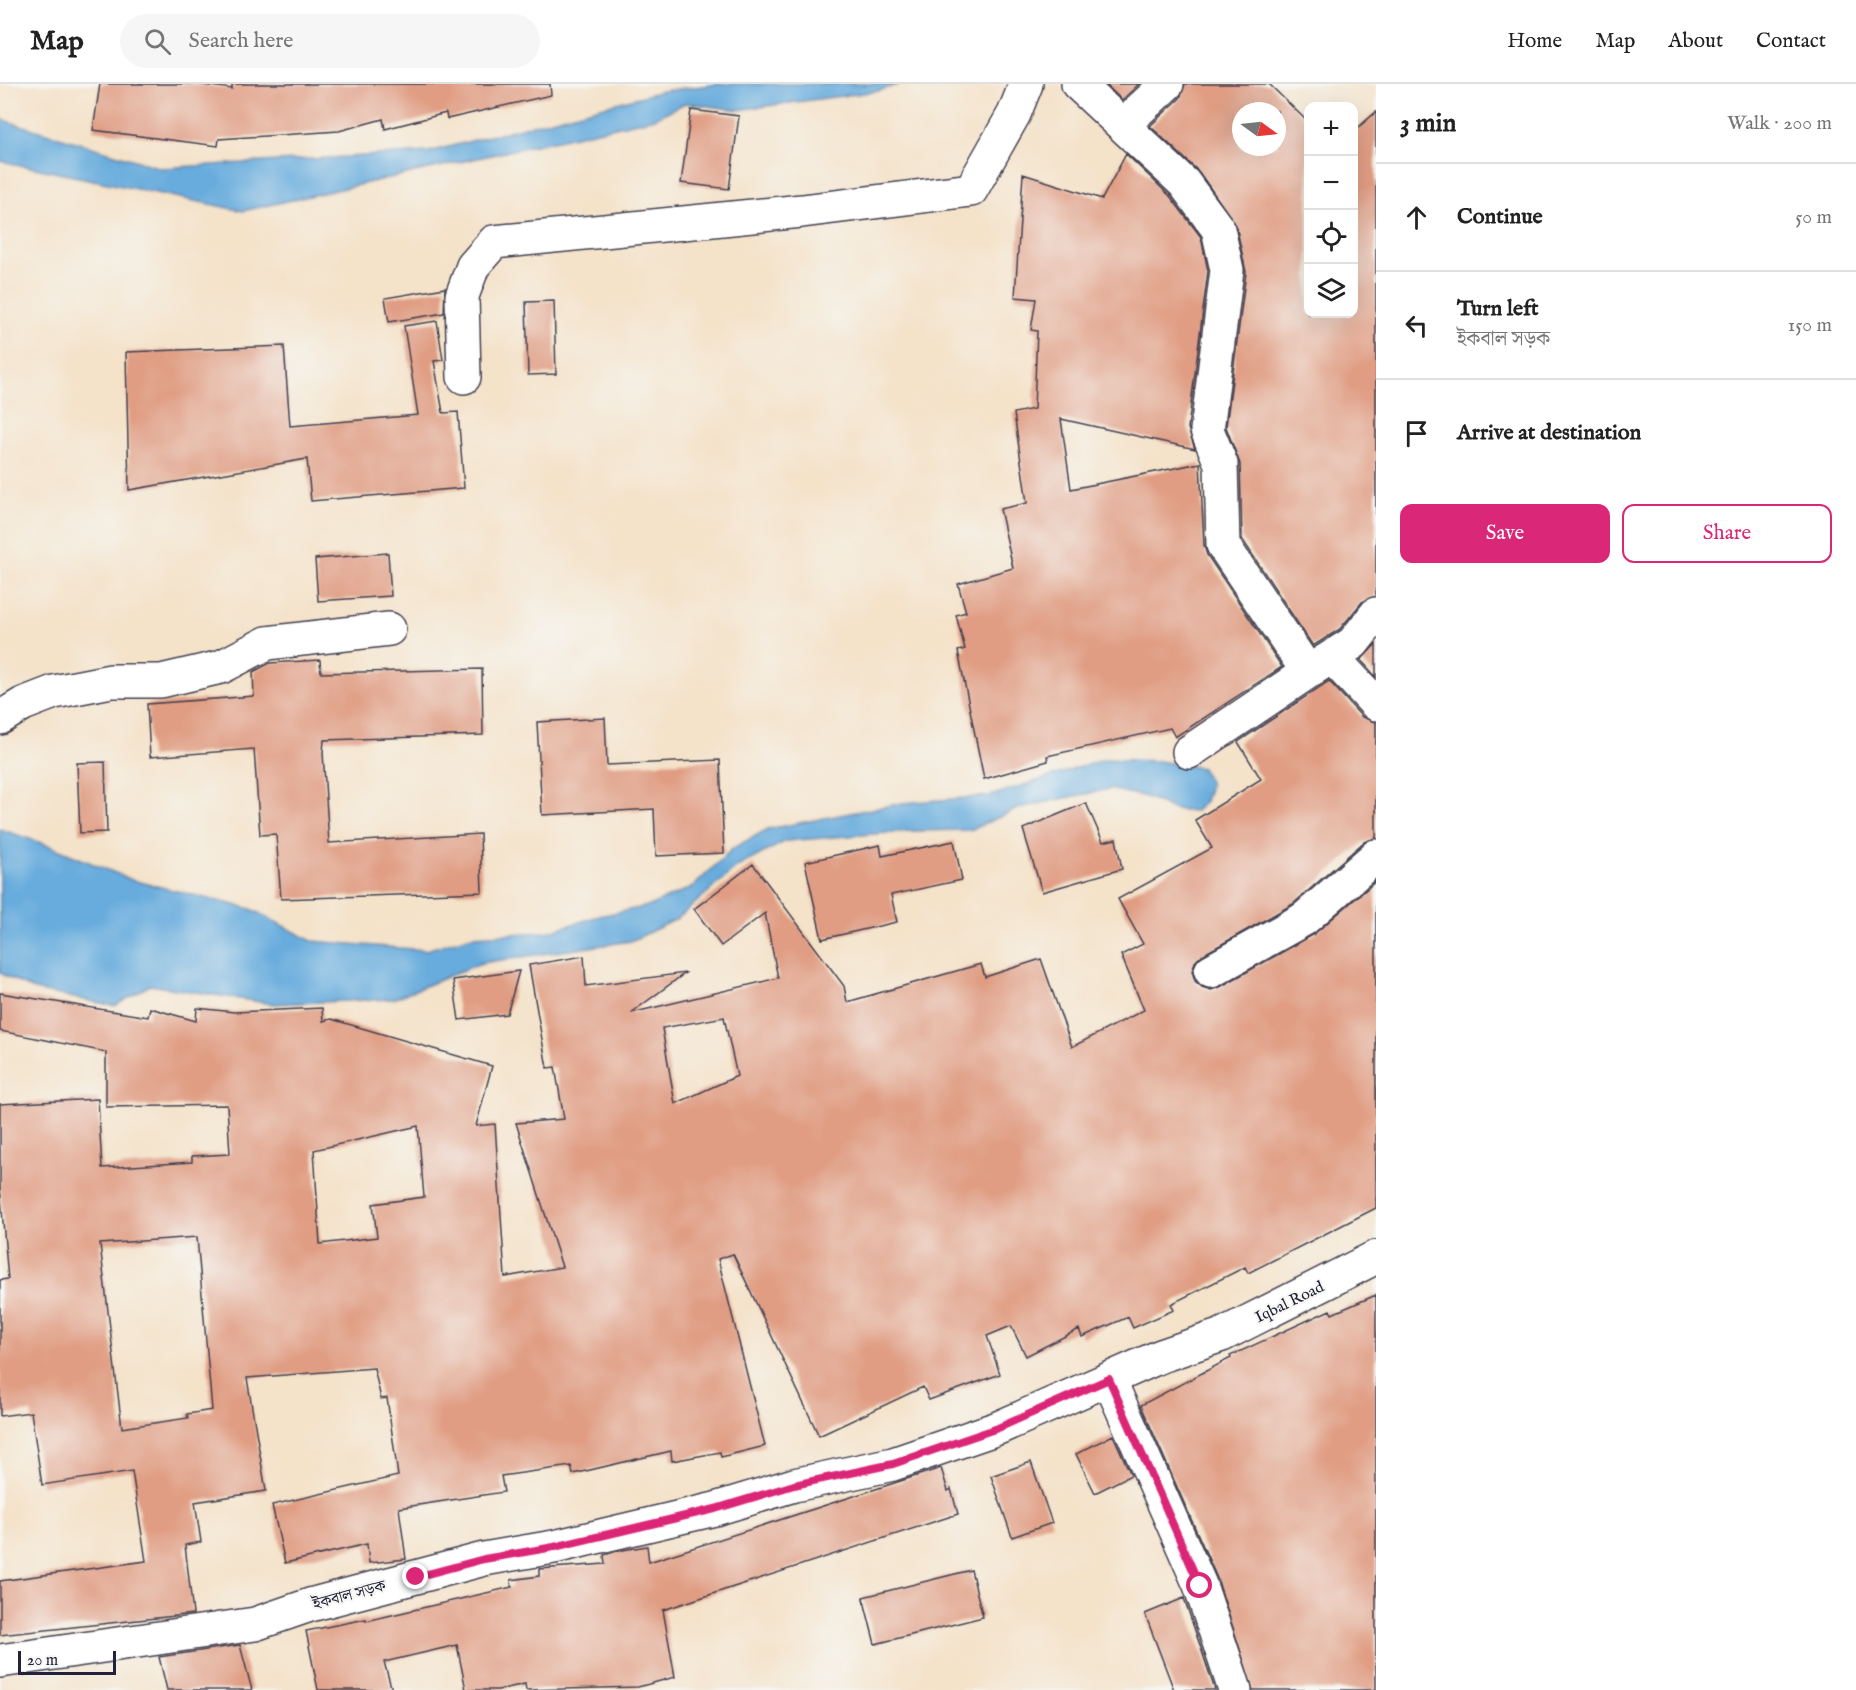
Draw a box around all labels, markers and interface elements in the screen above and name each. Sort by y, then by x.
search box [120,14,540,68]
text: Map [30,24,84,59]
icon: search [141,25,174,58]
text: Search here [189,27,293,55]
text: Home [1507,28,1562,55]
text: Map [1595,28,1635,55]
text: About [1668,28,1723,55]
text: Contact [1756,28,1826,55]
north arrow [1232,102,1286,156]
map controls [1304,102,1358,318]
button: + [1304,102,1358,156]
text: 3 min [1400,107,1456,140]
text: Walk · 200 m [1727,111,1832,136]
button: − [1304,156,1358,210]
icon: ahead [1400,201,1433,234]
text: Continue [1457,203,1543,231]
text: 50 m [1795,205,1832,230]
button: locate [1304,210,1358,264]
button: layers [1304,264,1358,318]
text: Turn left [1457,295,1539,323]
icon: left [1400,309,1433,342]
text: 150 m [1788,313,1832,338]
text: ইকবাল সড়ক [1457,327,1550,352]
icon: arrive [1400,417,1433,450]
text: Arrive at destination [1457,419,1641,447]
button: Save [1400,504,1610,563]
button: Share [1622,504,1832,563]
street label: Iqbal Road [1252,1277,1328,1328]
route end [402,1563,428,1589]
route start [1186,1572,1212,1598]
street label: ইকবাল সড়ক [309,1575,389,1615]
scale bar [18,1648,116,1676]
text: 20 m [27,1651,58,1671]

